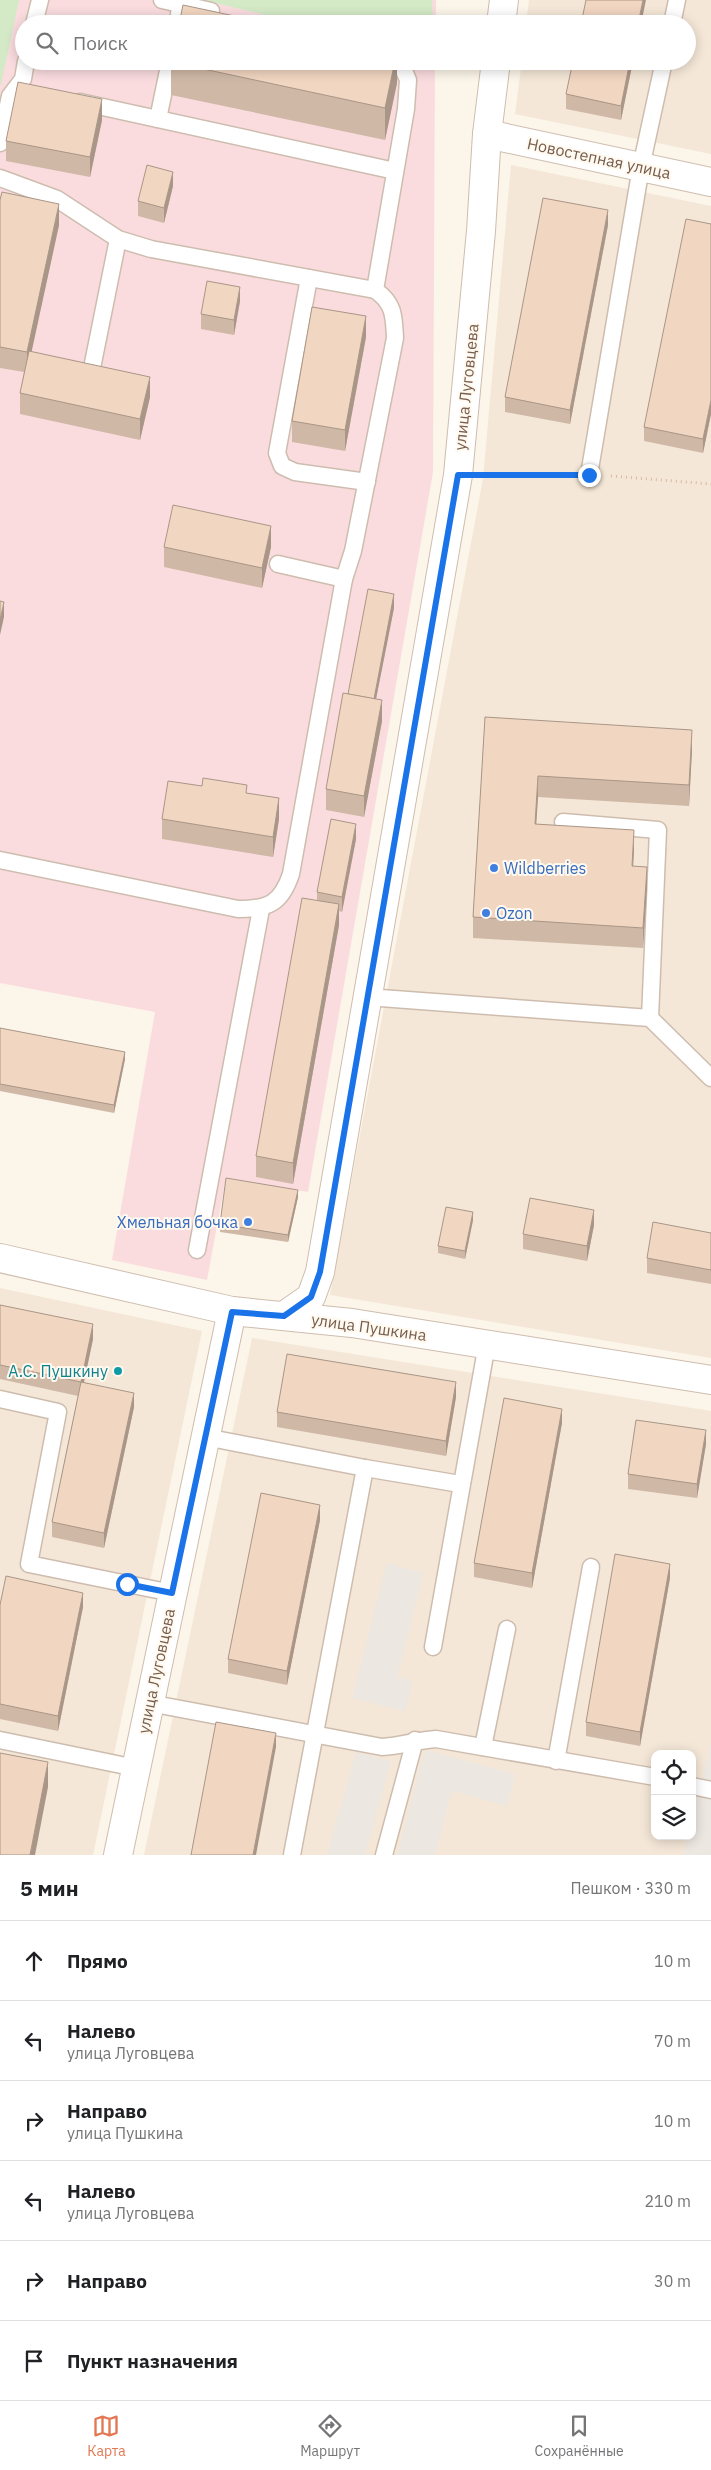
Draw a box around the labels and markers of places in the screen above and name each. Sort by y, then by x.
place label: Wildberries [504,858,586,878]
marker: Wildberries [488,862,500,874]
place label: Ozon [496,903,533,923]
marker: Ozon [480,907,492,919]
place label: Хмельная бочка [117,1212,238,1232]
marker: Хмельная бочка [242,1216,254,1228]
place label: А.С. Пушкину [8,1361,108,1381]
marker: А.С. Пушкину [112,1365,124,1377]

